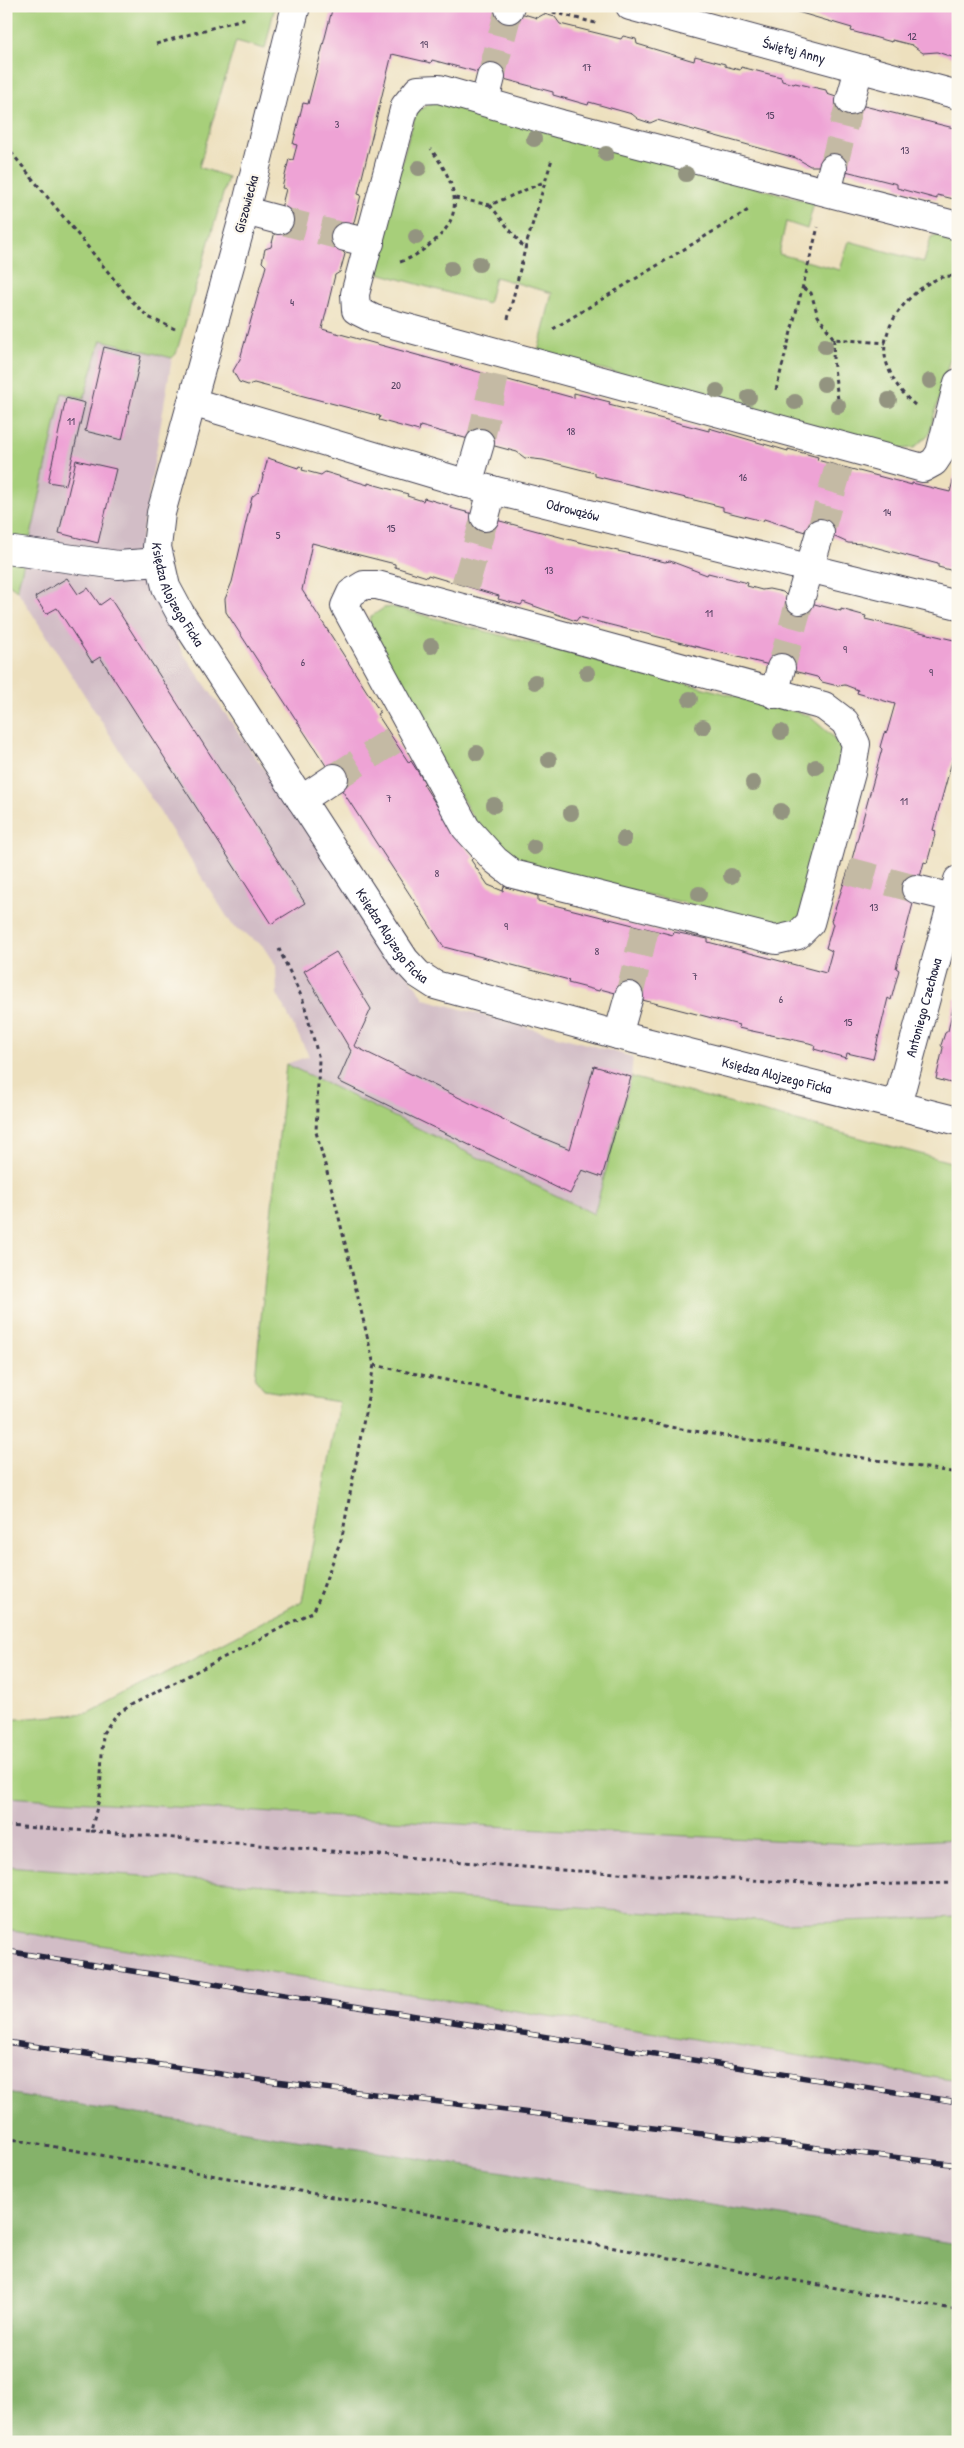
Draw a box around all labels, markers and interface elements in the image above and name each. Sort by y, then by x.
house number: 12 [907,29,917,43]
street label: Świętej Anny [761,32,828,69]
house number: 19 [420,37,428,51]
house number: 17 [582,60,592,74]
house number: 15 [766,108,775,122]
house number: 3 [335,117,340,131]
house number: 13 [901,143,910,157]
street label: Giszowiecka [229,173,262,235]
house number: 4 [290,295,294,309]
house number: 20 [391,378,401,392]
house number: 11 [67,414,75,428]
house number: 18 [567,424,576,438]
house number: 16 [739,470,748,484]
street label: Odrowążów [544,494,602,525]
house number: 14 [883,505,891,519]
house number: 15 [387,521,396,535]
house number: 5 [276,528,281,542]
street label: Księdza Alojzego Ficka [148,542,209,650]
house number: 13 [545,563,554,577]
house number: 11 [705,606,713,620]
house number: 9 [843,642,847,656]
house number: 6 [301,655,306,669]
house number: 9 [929,665,933,679]
house number: 7 [386,791,392,805]
house number: 11 [900,794,908,808]
house number: 8 [435,866,440,880]
street label: Księdza Alojzego Ficka [352,884,433,987]
house number: 13 [870,900,879,914]
house number: 9 [504,919,508,933]
house number: 8 [595,944,600,958]
street label: Antoniego Czechowa [900,955,946,1059]
house number: 7 [692,969,698,983]
house number: 6 [779,992,784,1006]
house number: 15 [844,1015,853,1029]
street label: Księdza Alojzego Ficka [720,1052,835,1098]

